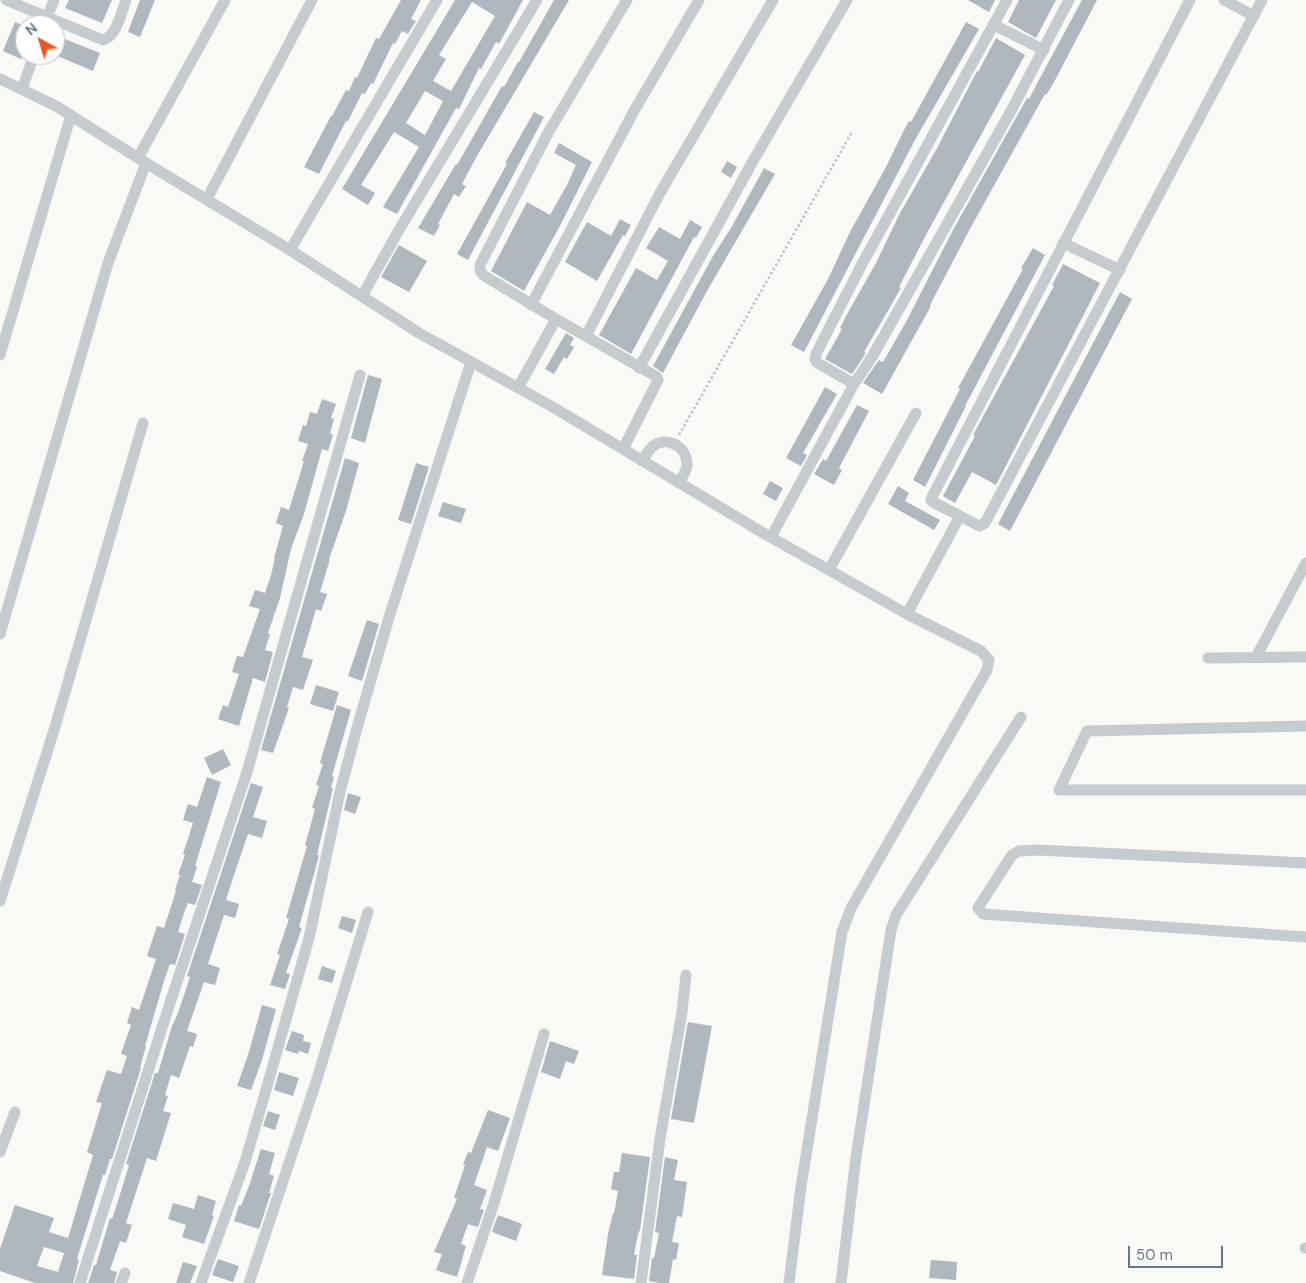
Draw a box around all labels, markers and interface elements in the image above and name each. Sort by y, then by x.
north arrow [15,15,65,65]
text: N [22,19,41,39]
scale bar [1131,1236,1226,1268]
text: 50 m [1136,1245,1173,1265]

